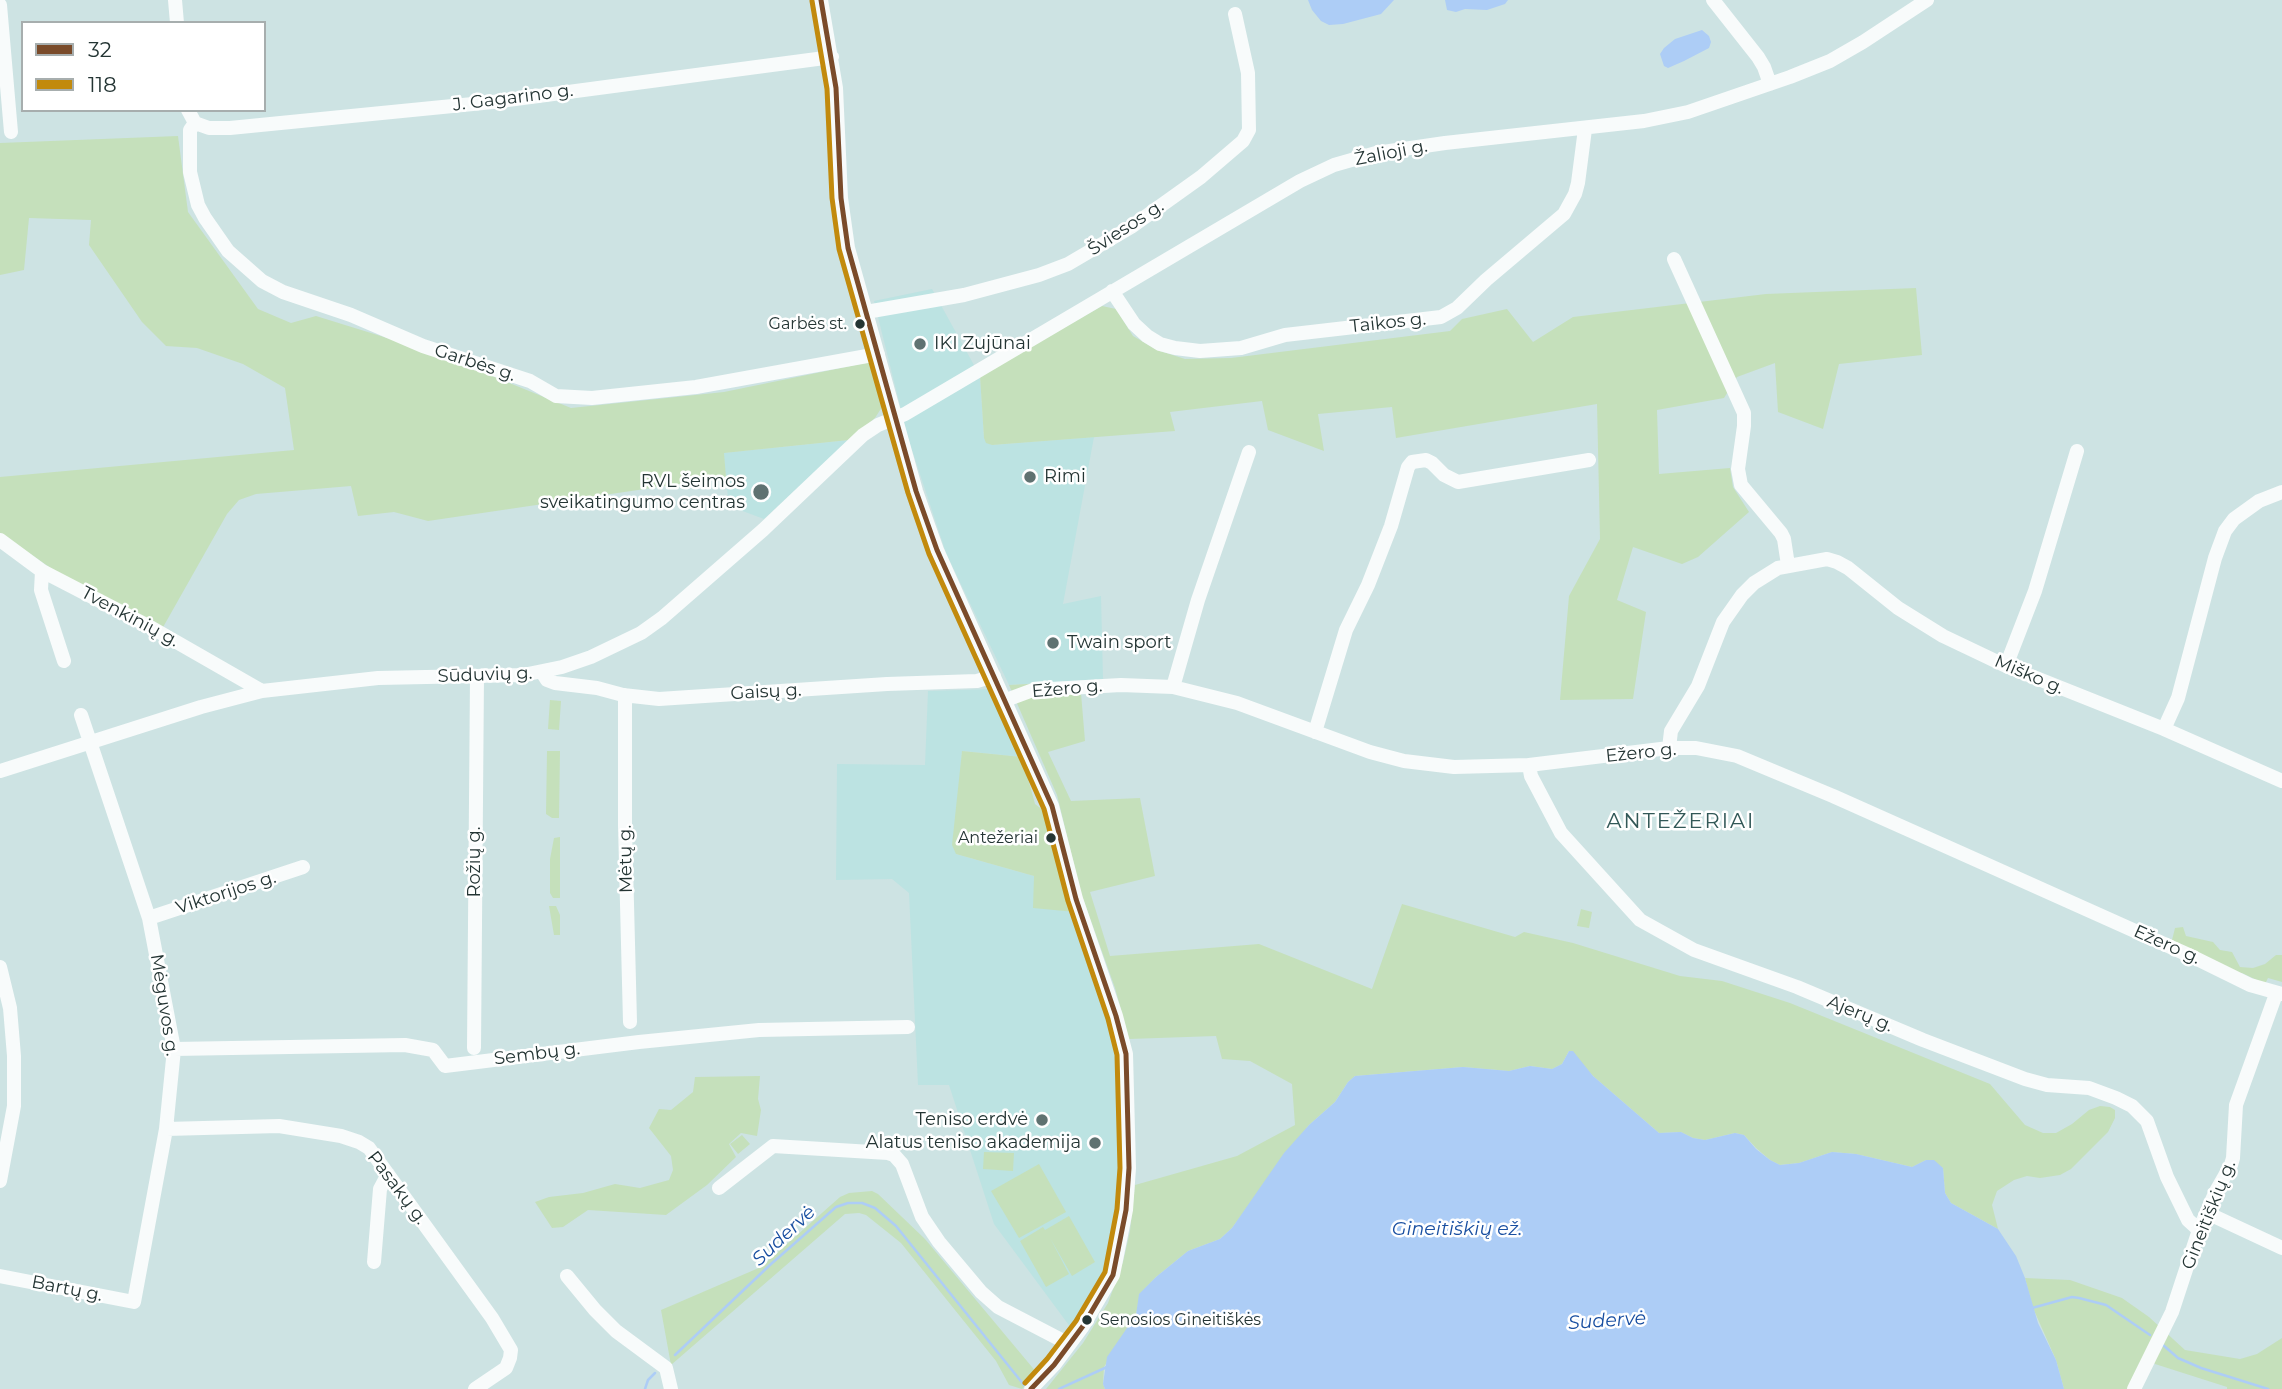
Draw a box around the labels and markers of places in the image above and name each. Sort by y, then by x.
place label: Garbės st. [769,314,847,334]
marker: Garbės st. [853,317,867,331]
place label: IKI Zujūnai [934,333,1031,355]
marker: IKI Zujūnai [912,336,928,352]
place label: Rimi [1044,466,1086,488]
marker: Rimi [1022,469,1038,485]
place label: RVL šeimos sveikatingumo centras [540,471,745,514]
marker: RVL šeimos sveikatingumo centras [751,482,771,502]
place label: Twain sport [1067,632,1172,654]
marker: Twain sport [1045,635,1061,651]
place label: Antežeriai [958,828,1038,848]
marker: Antežeriai [1044,831,1058,845]
place label: Teniso erdvė [916,1109,1028,1131]
marker: Teniso erdvė [1034,1112,1050,1128]
place label: Alatus teniso akademija [866,1132,1081,1154]
marker: Alatus teniso akademija [1087,1135,1103,1151]
place label: Senosios Gineitiškės [1100,1310,1261,1330]
marker: Senosios Gineitiškės [1080,1313,1094,1327]

